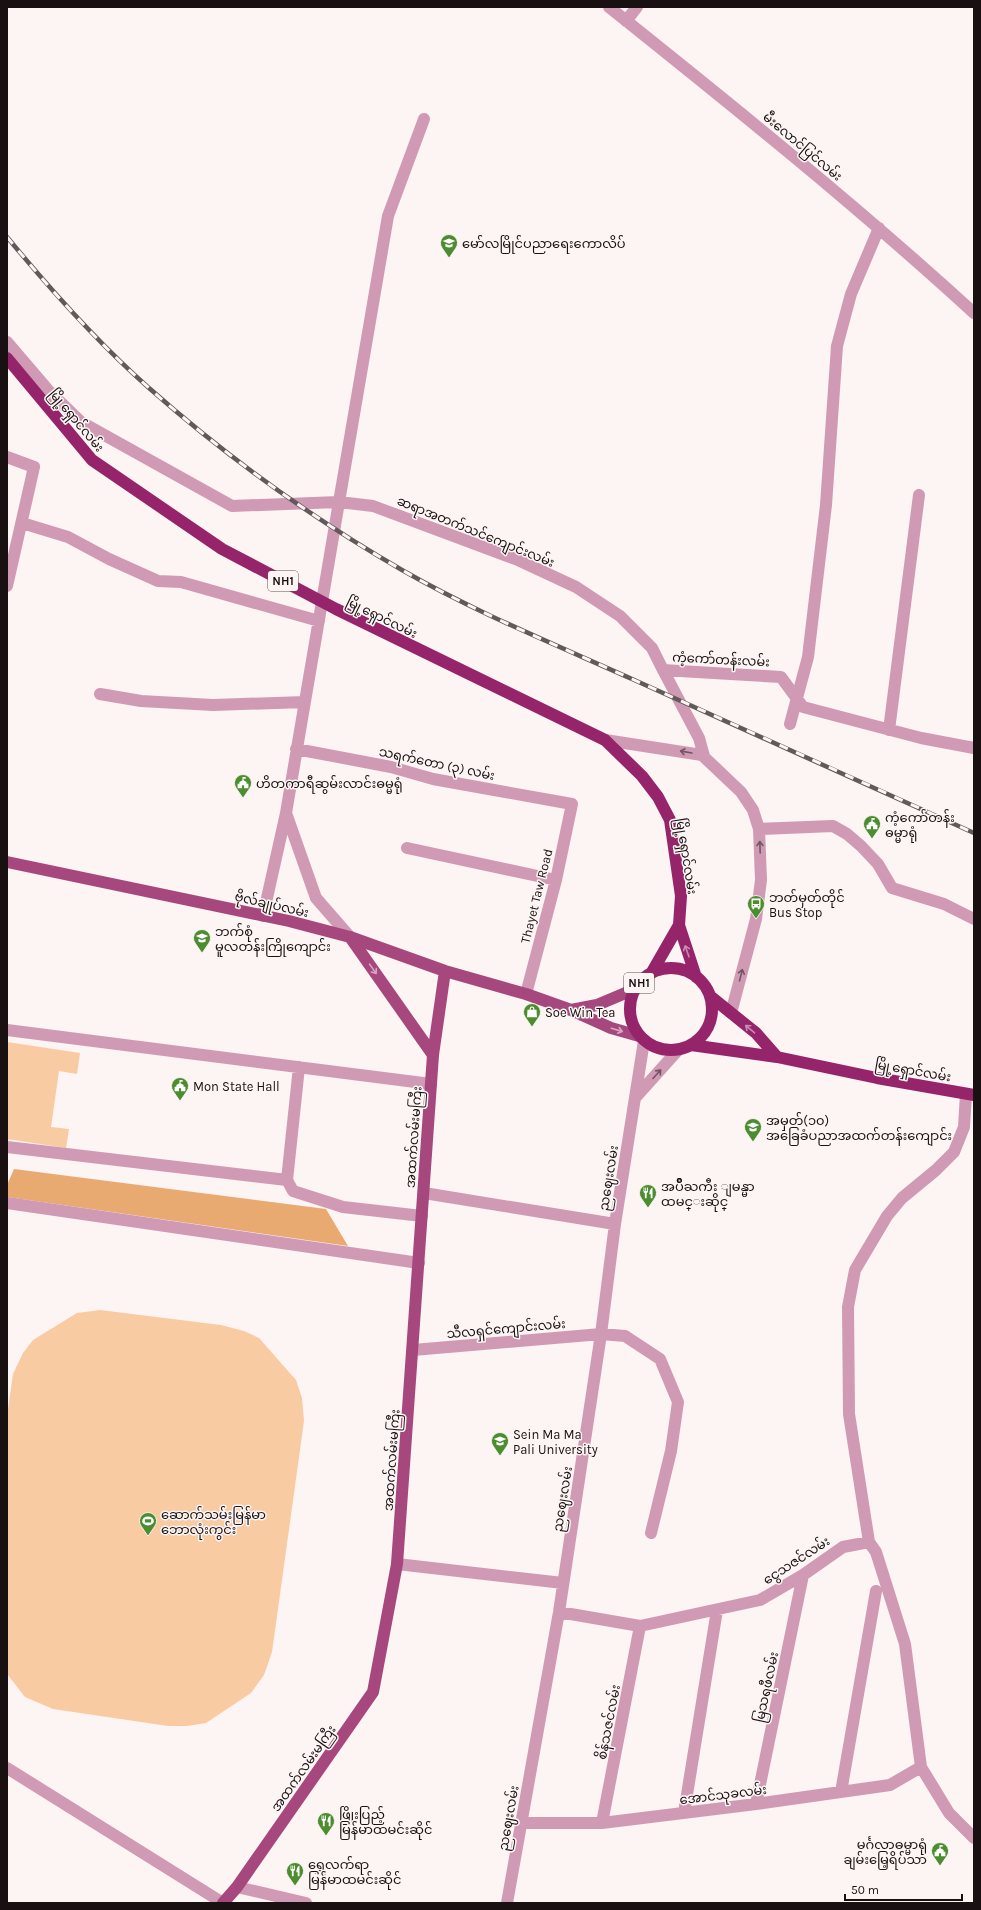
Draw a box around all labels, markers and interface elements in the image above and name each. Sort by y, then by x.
street label: မီးလောင်ပြင်လမ်း [758,108,846,186]
school or university icon: မော်လမြိုင်ပညာရေးကောလိပ် [439,233,459,258]
place label: မော်လမြိုင်ပညာရေးကောလိပ် [462,235,626,254]
street label: မြို့ရှောင်လမ်း [44,385,108,457]
street label: ဆရာအတက်သင်ကျောင်းလမ်း [394,492,557,573]
road number: NH1 [268,571,298,591]
street label: မြို့ရှောင်လမ်း [343,593,420,644]
street label: ကံ့ကော်တန်းလမ်း [672,648,770,673]
street label: သရက်တော (၃) လမ်း [377,743,496,786]
one-way arrow [680,748,693,756]
public building icon: ဟိတကာရီဆွမ်းလာင်းဓမ္မရုံ [233,773,253,798]
place label: ဟိတကာရီဆွမ်းလာင်းဓမ္မရုံ [256,775,403,794]
place label: ကံ့ကော်တန်း ဓမ္မာရုံ [885,809,955,843]
public building icon: ကံ့ကော်တန်း ဓမ္မာရုံ [862,814,882,839]
street label: မြို့ရှောင်လမ်း [670,817,701,896]
one-way arrow [756,841,763,854]
street label: Thayet Taw Road [517,847,556,945]
street label: ဗိုလ်ချုပ်လမ်း [233,888,311,923]
place label: ဘတ်မှတ်တိုင် Bus Stop [769,889,845,920]
bus stop icon: ဘတ်မှတ်တိုင် Bus Stop [746,894,766,919]
place label: ဘက်စုံ မူလတန်းကြိုကျောင်း [215,923,331,957]
school or university icon: ဘက်စုံ မူလတန်းကြိုကျောင်း [192,928,212,953]
one-way arrow [683,945,691,957]
one-way arrow [369,963,377,974]
one-way arrow [738,969,745,982]
road number: NH1 [624,973,654,993]
shop icon: Soe Win Tea [522,1002,542,1027]
place label: Soe Win Tea [545,1005,616,1020]
one-way arrow [745,1024,755,1033]
one-way arrow [611,1027,624,1034]
street label: မြို့ရှောင်လမ်း [873,1055,952,1088]
one-way arrow [652,1069,661,1079]
public building icon: Mon State Hall [170,1076,190,1101]
place label: Mon State Hall [193,1079,280,1094]
street label: အထက်လမ်းမကြီး [401,1086,428,1189]
place label: အမှတ်(၁၀) အခြေခံပညာအထက်တန်းကျောင်း [766,1112,952,1146]
school or university icon: အမှတ်(၁၀) အခြေခံပညာအထက်တန်းကျောင်း [743,1117,763,1142]
street label: ညဈေးလမ်း [595,1144,624,1212]
place label: အပ်ိဳႀကီး ျမန္မာ ထမင္းဆိုင္ [661,1178,755,1212]
restaurant icon: အပ်ိဳႀကီး ျမန္မာ ထမင္းဆိုင္ [638,1183,658,1208]
street label: သီလရှင်ကျောင်းလမ်း [446,1315,566,1344]
street label: အထက်လမ်းမကြီး [379,1409,406,1512]
place label: Sein Ma Ma Pali University [513,1427,598,1457]
school or university icon: Sein Ma Ma Pali University [490,1431,510,1456]
street label: ညဈေးလမ်း [549,1465,578,1533]
place label: ဆောက်သမ်းမြန်မာ ဘောလုံးကွင်း [161,1506,266,1540]
sports icon: ဆောက်သမ်းမြန်မာ ဘောလုံးကွင်း [138,1511,158,1536]
street label: ငွေသဇင်လမ်း [760,1532,834,1590]
street label: မြသရဖီလမ်း [751,1650,784,1725]
street label: စိန်သဇင်လမ်း [593,1683,626,1761]
street label: အထက်လမ်းမကြီး [267,1722,341,1816]
street label: အောင်သုခလမ်း [679,1781,768,1810]
street label: ညဈေးလမ်း [494,1784,525,1852]
place label: ဖြိုးပြည့် မြန်မာထမင်းဆိုင် [339,1806,432,1840]
restaurant icon: ဖြိုးပြည့် မြန်မာထမင်းဆိုင် [316,1811,336,1836]
place label: မင်္ဂလာဓမ္မာရုံ ချမ်းမြေ့ရိပ်သာ [843,1836,927,1870]
public building icon: မင်္ဂလာဓမ္မာရုံ ချမ်းမြေ့ရိပ်သာ [930,1841,950,1866]
place label: ရွှေလက်ရာ မြန်မာထမင်းဆိုင် [308,1856,401,1890]
restaurant icon: ရွှေလက်ရာ မြန်မာထမင်းဆိုင် [285,1861,305,1886]
scale bar [845,1876,962,1902]
text: 50 m [851,1883,879,1897]

